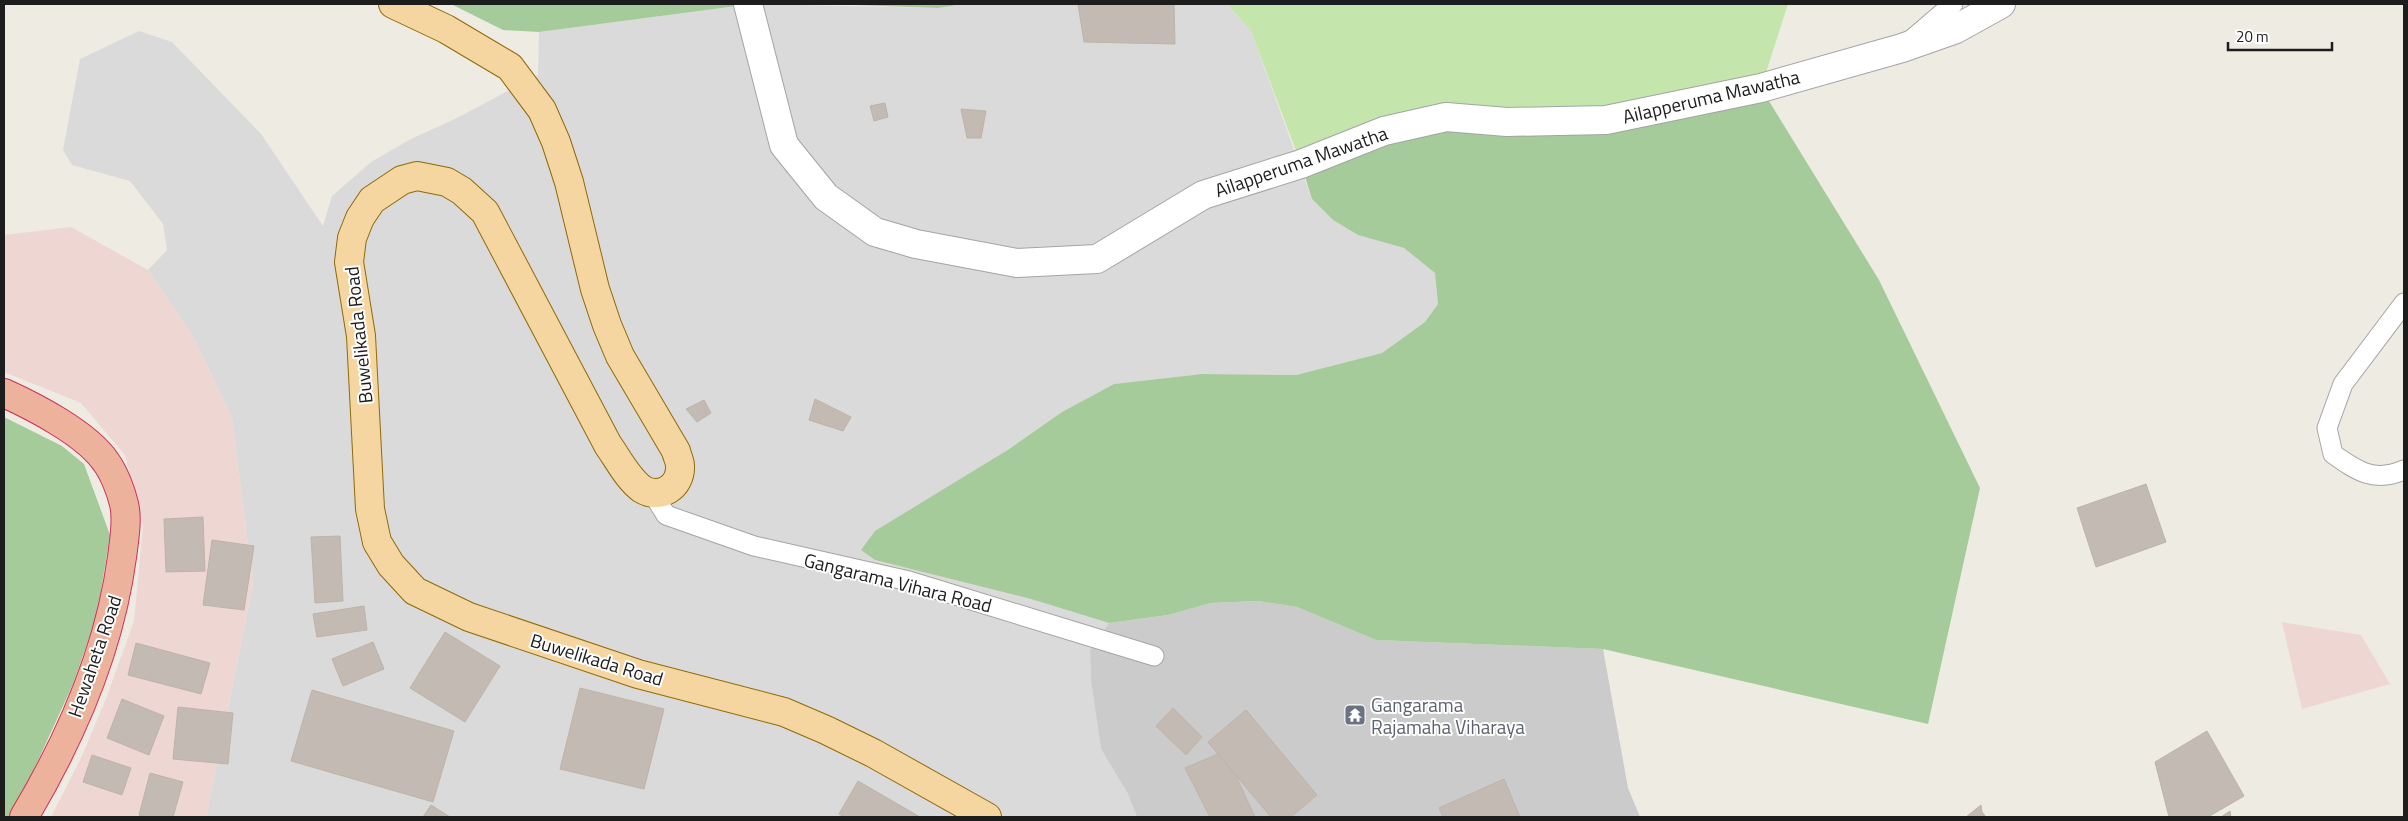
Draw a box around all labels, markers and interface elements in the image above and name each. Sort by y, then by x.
scale bar [2228,20,2332,52]
text: 20 m [2236,25,2269,48]
street label: Ailapperuma Mawatha [1620,61,1803,130]
street label: Ailapperuma Mawatha [1211,118,1392,204]
street label: Buwelikada Road [336,265,380,405]
street label: Gangarama Vihara Road [801,545,995,619]
street label: Hewaheta Road [60,591,128,721]
street label: Buwelikada Road [527,625,667,693]
place label: Gangarama Rajamaha Viharaya [1371,690,1525,741]
temple icon: Gangarama Rajamaha Viharaya [1343,703,1367,727]

